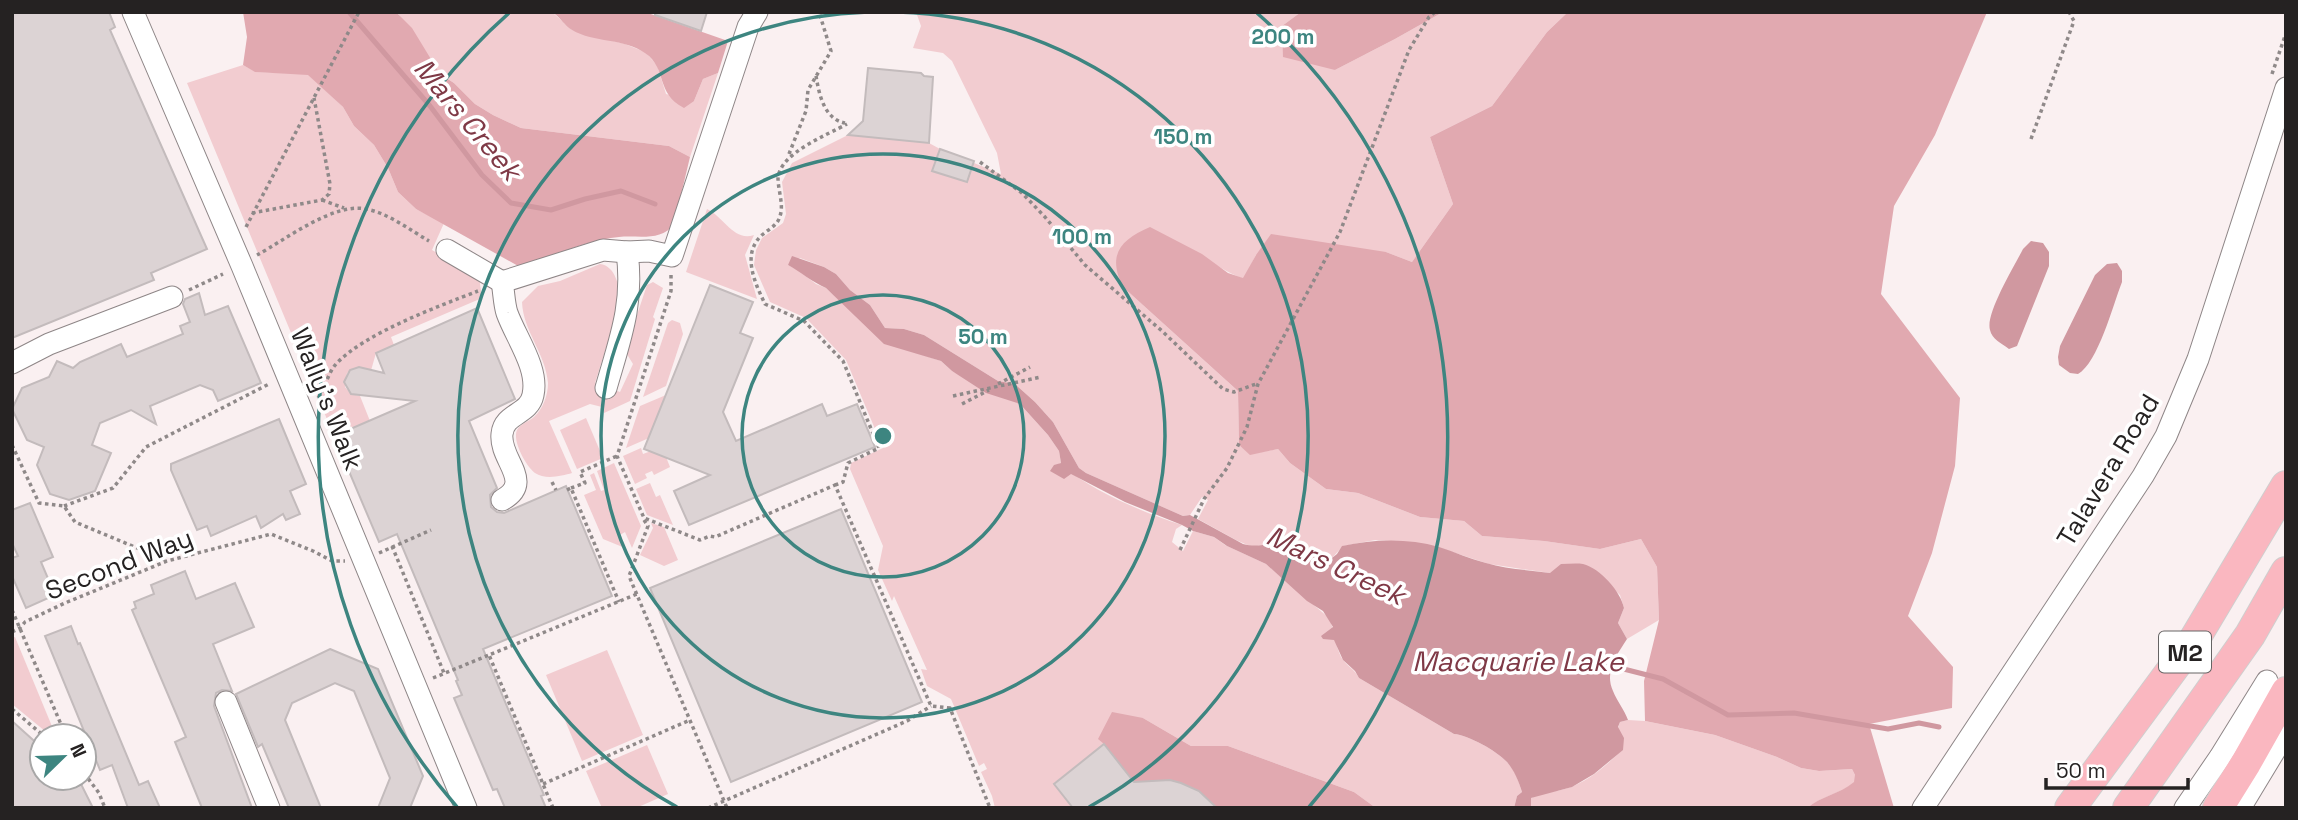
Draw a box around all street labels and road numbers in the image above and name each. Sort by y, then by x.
street label: Wally's Walk [283,323,371,475]
street label: Talavera Road [2049,387,2167,553]
street label: Second Way [40,520,198,608]
road number: M2 [2159,632,2211,672]

